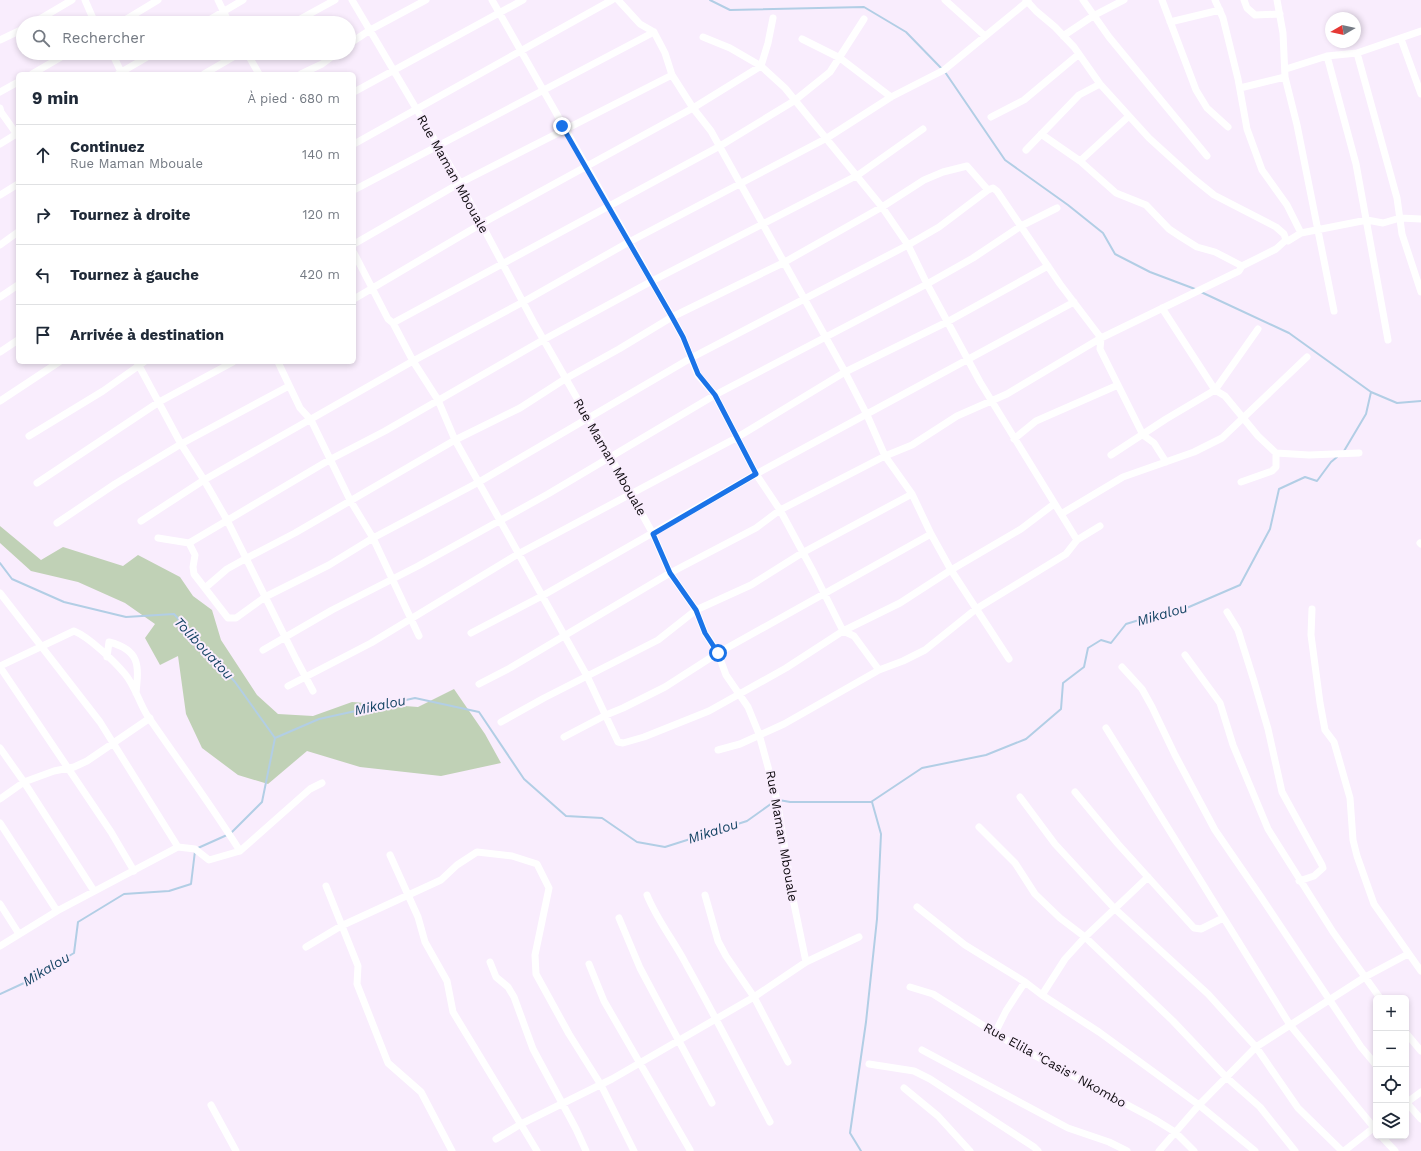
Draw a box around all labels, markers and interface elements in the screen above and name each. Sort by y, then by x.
north arrow [1325,12,1361,48]
search box [16,16,356,60]
icon: search [30,27,52,49]
text: Rechercher [62,29,145,47]
text: 9 min [32,88,79,108]
text: À pied · 680 m [248,91,340,106]
street label: Rue Maman Mbouale [414,112,492,236]
route end [553,117,571,135]
text: Continuez [70,138,144,156]
icon: ahead [32,144,54,166]
text: 140 m [302,147,340,162]
text: Rue Maman Mbouale [70,156,203,171]
icon: right [32,204,54,226]
text: Tournez à droite [70,206,190,224]
text: 120 m [302,207,340,222]
icon: left [32,264,54,286]
text: Tournez à gauche [70,266,199,284]
text: 420 m [300,267,340,282]
icon: arrive [32,324,54,346]
text: Arrivée à destination [70,326,224,344]
street label: Rue Maman Mbouale [570,396,650,518]
water label: Mikalou [1135,599,1189,629]
water label: Tolibouatou [171,614,237,682]
route start [709,644,727,662]
water label: Mikalou [353,692,407,718]
street label: Rue Maman Mbouale [763,769,801,903]
water label: Mikalou [686,815,740,847]
water label: Mikalou [20,949,72,989]
map controls [1373,995,1409,1139]
button: + [1373,995,1409,1031]
street label: Rue Elila "Casis" Nkombo [981,1020,1129,1111]
button: − [1373,1031,1409,1067]
button: locate [1373,1067,1409,1103]
button: layers [1373,1103,1409,1139]

